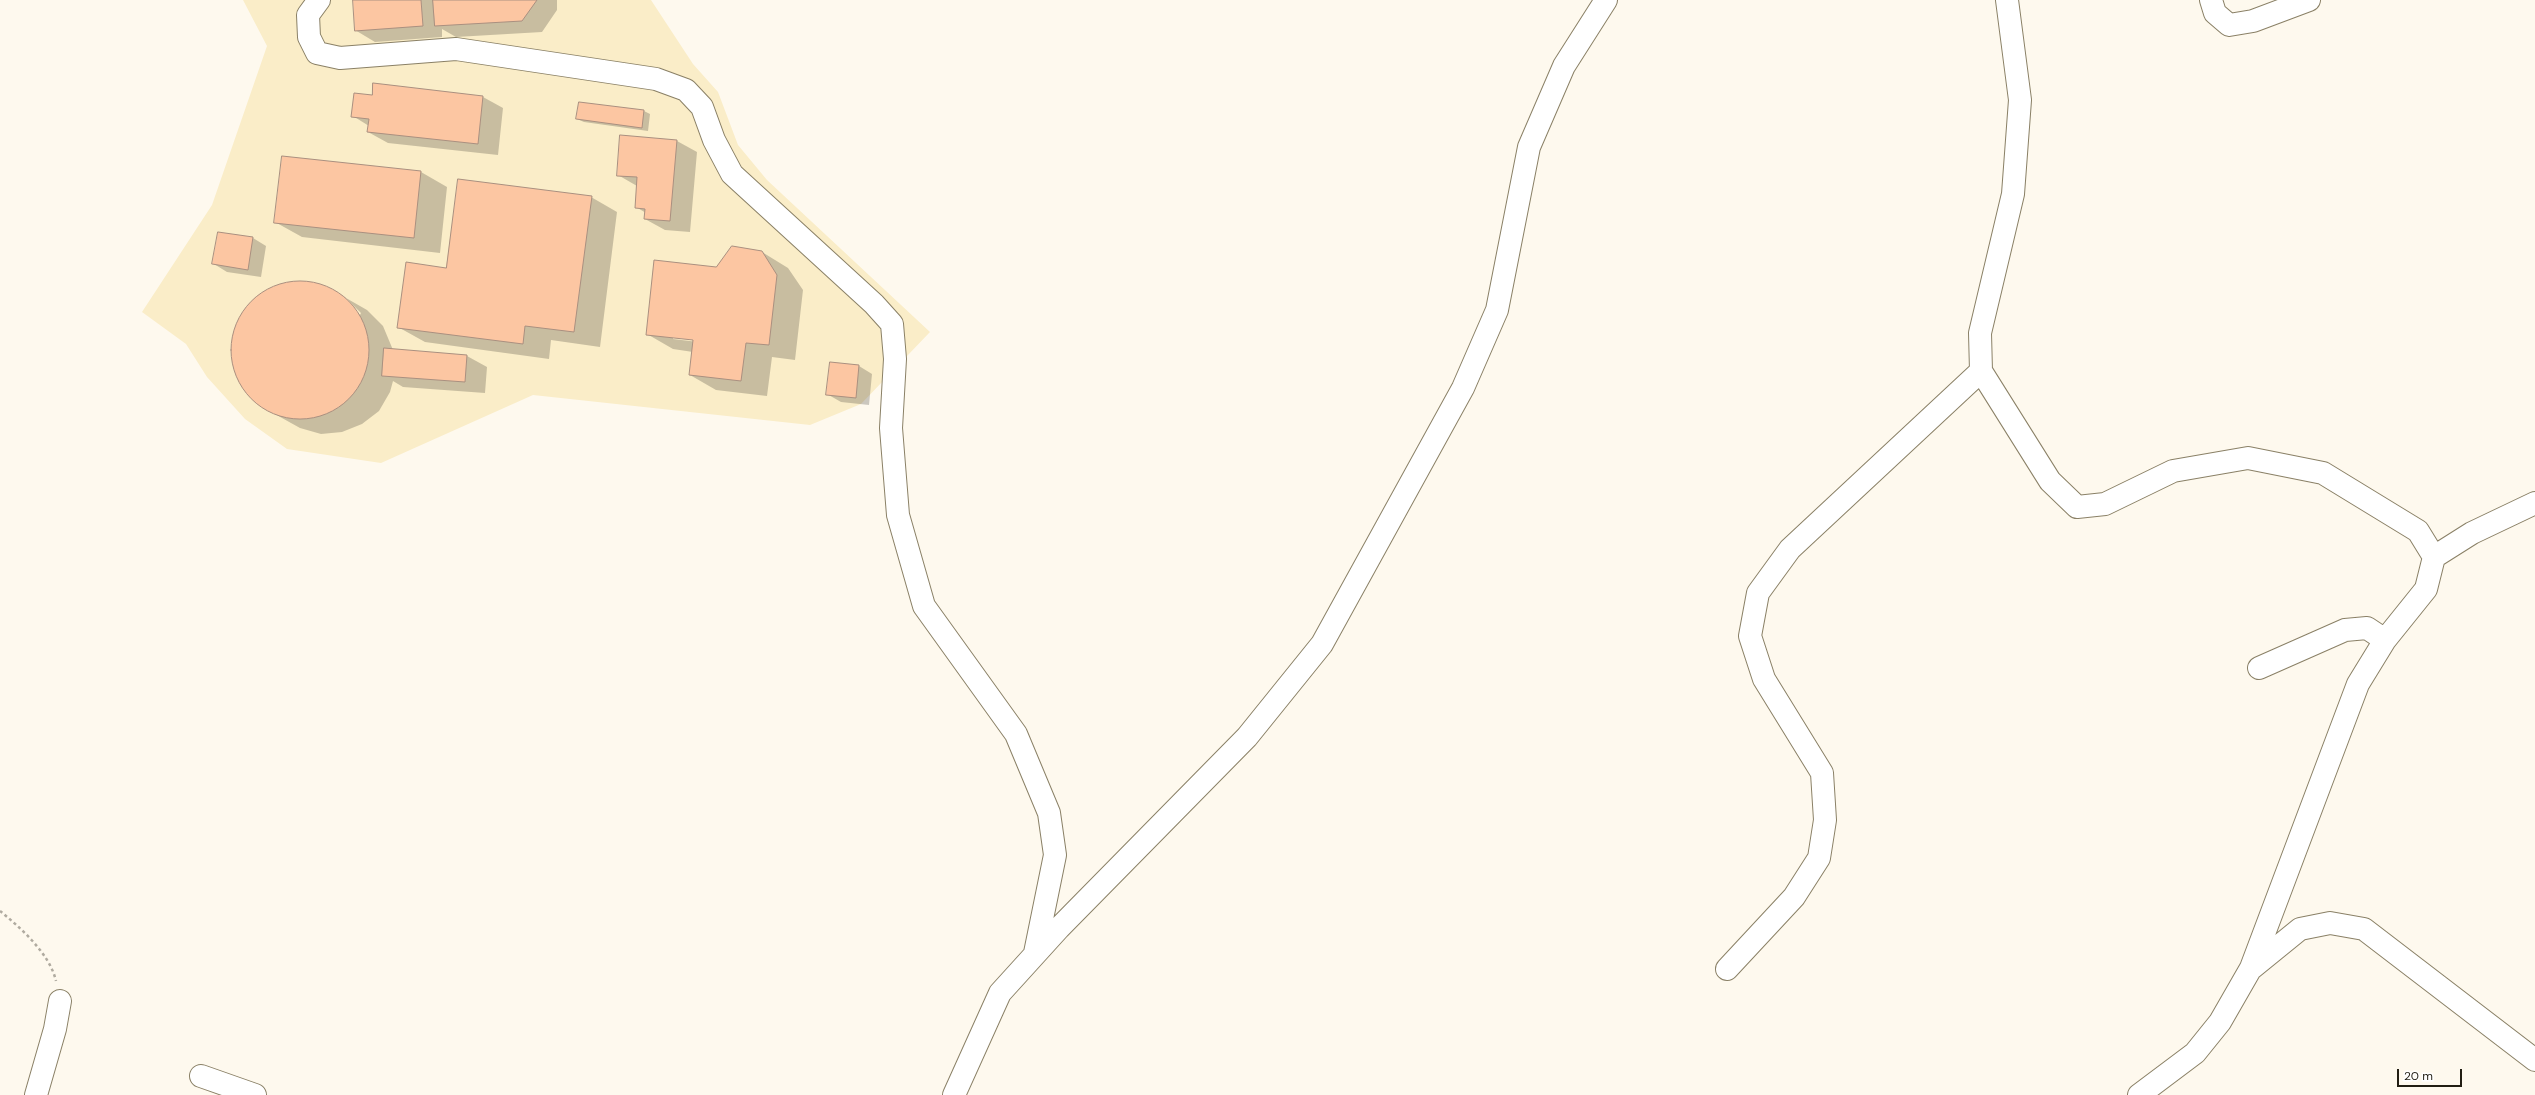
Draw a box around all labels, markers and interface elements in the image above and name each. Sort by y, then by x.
scale bar [2399,1061,2464,1087]
text: 20 m [2404,1068,2433,1084]

